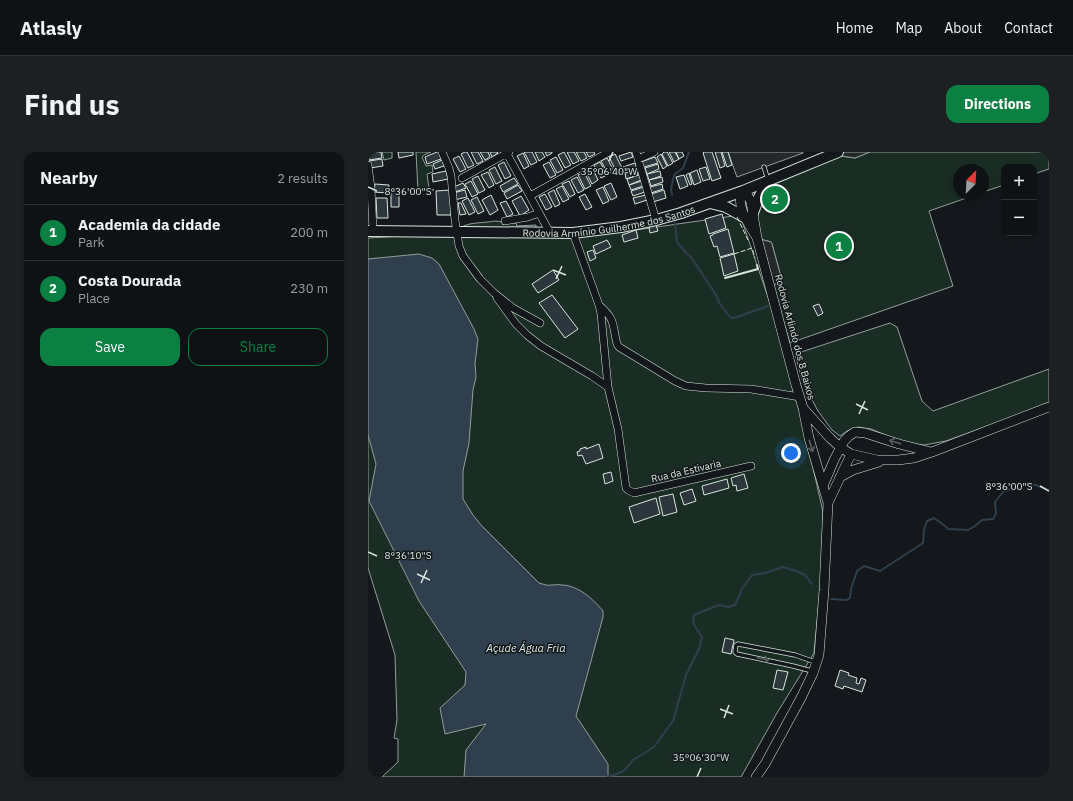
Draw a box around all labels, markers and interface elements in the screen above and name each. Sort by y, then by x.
text: Atlasly [20,16,82,40]
text: Home [836,19,873,37]
text: Map [895,19,922,37]
text: About [944,19,982,37]
text: Contact [1004,19,1053,37]
button: Directions [946,85,1049,123]
text: Find us [24,86,120,123]
north arrow [953,164,989,200]
map controls [1001,164,1037,236]
button: + [1001,164,1037,200]
text: 35°06'40"W [581,165,637,178]
text: Nearby [40,167,98,189]
text: 2 results [277,170,328,187]
pin: 2 [762,184,788,214]
text: 8°36'00"S [384,185,432,198]
button: − [1001,200,1037,236]
street label: Rodovia Armínio Guilherme dos Santos [523,202,697,240]
text: Academia da cidade [78,215,220,234]
text: 1 [49,224,57,241]
text: 200 m [290,224,328,241]
pin: 1 [826,231,852,261]
text: Park [78,234,104,251]
text: Costa Dourada [78,271,181,290]
street label: Rodovia Arlindo dos 8 Baixos [772,273,818,401]
text: 2 [49,280,57,297]
text: 230 m [290,280,328,297]
text: Place [78,290,110,307]
button: Save [40,328,180,366]
button: Share [188,328,328,366]
one-way arrow [889,438,901,446]
one-way arrow [808,439,815,452]
your location [781,443,801,463]
street label: Rua da Estivaria [650,456,723,485]
text: 8°36'00"S [985,480,1033,493]
text: 8°36'10"S [384,549,432,562]
water label: Açude Água Fria [485,641,566,655]
one-way arrow [756,656,769,664]
text: 35°06'30"W [673,751,729,764]

